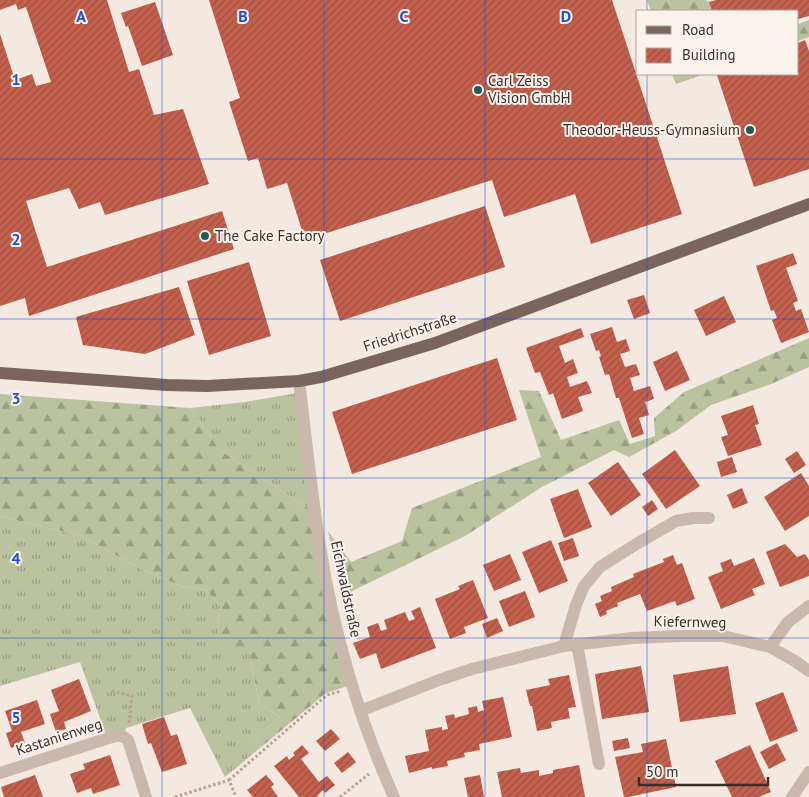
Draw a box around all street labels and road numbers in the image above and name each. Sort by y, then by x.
street label: Friedrichstraße [361,307,459,356]
street label: Eichwaldstraße [327,539,366,639]
street label: Kiefernweg [653,611,727,632]
street label: Kastanienweg [13,714,104,759]

